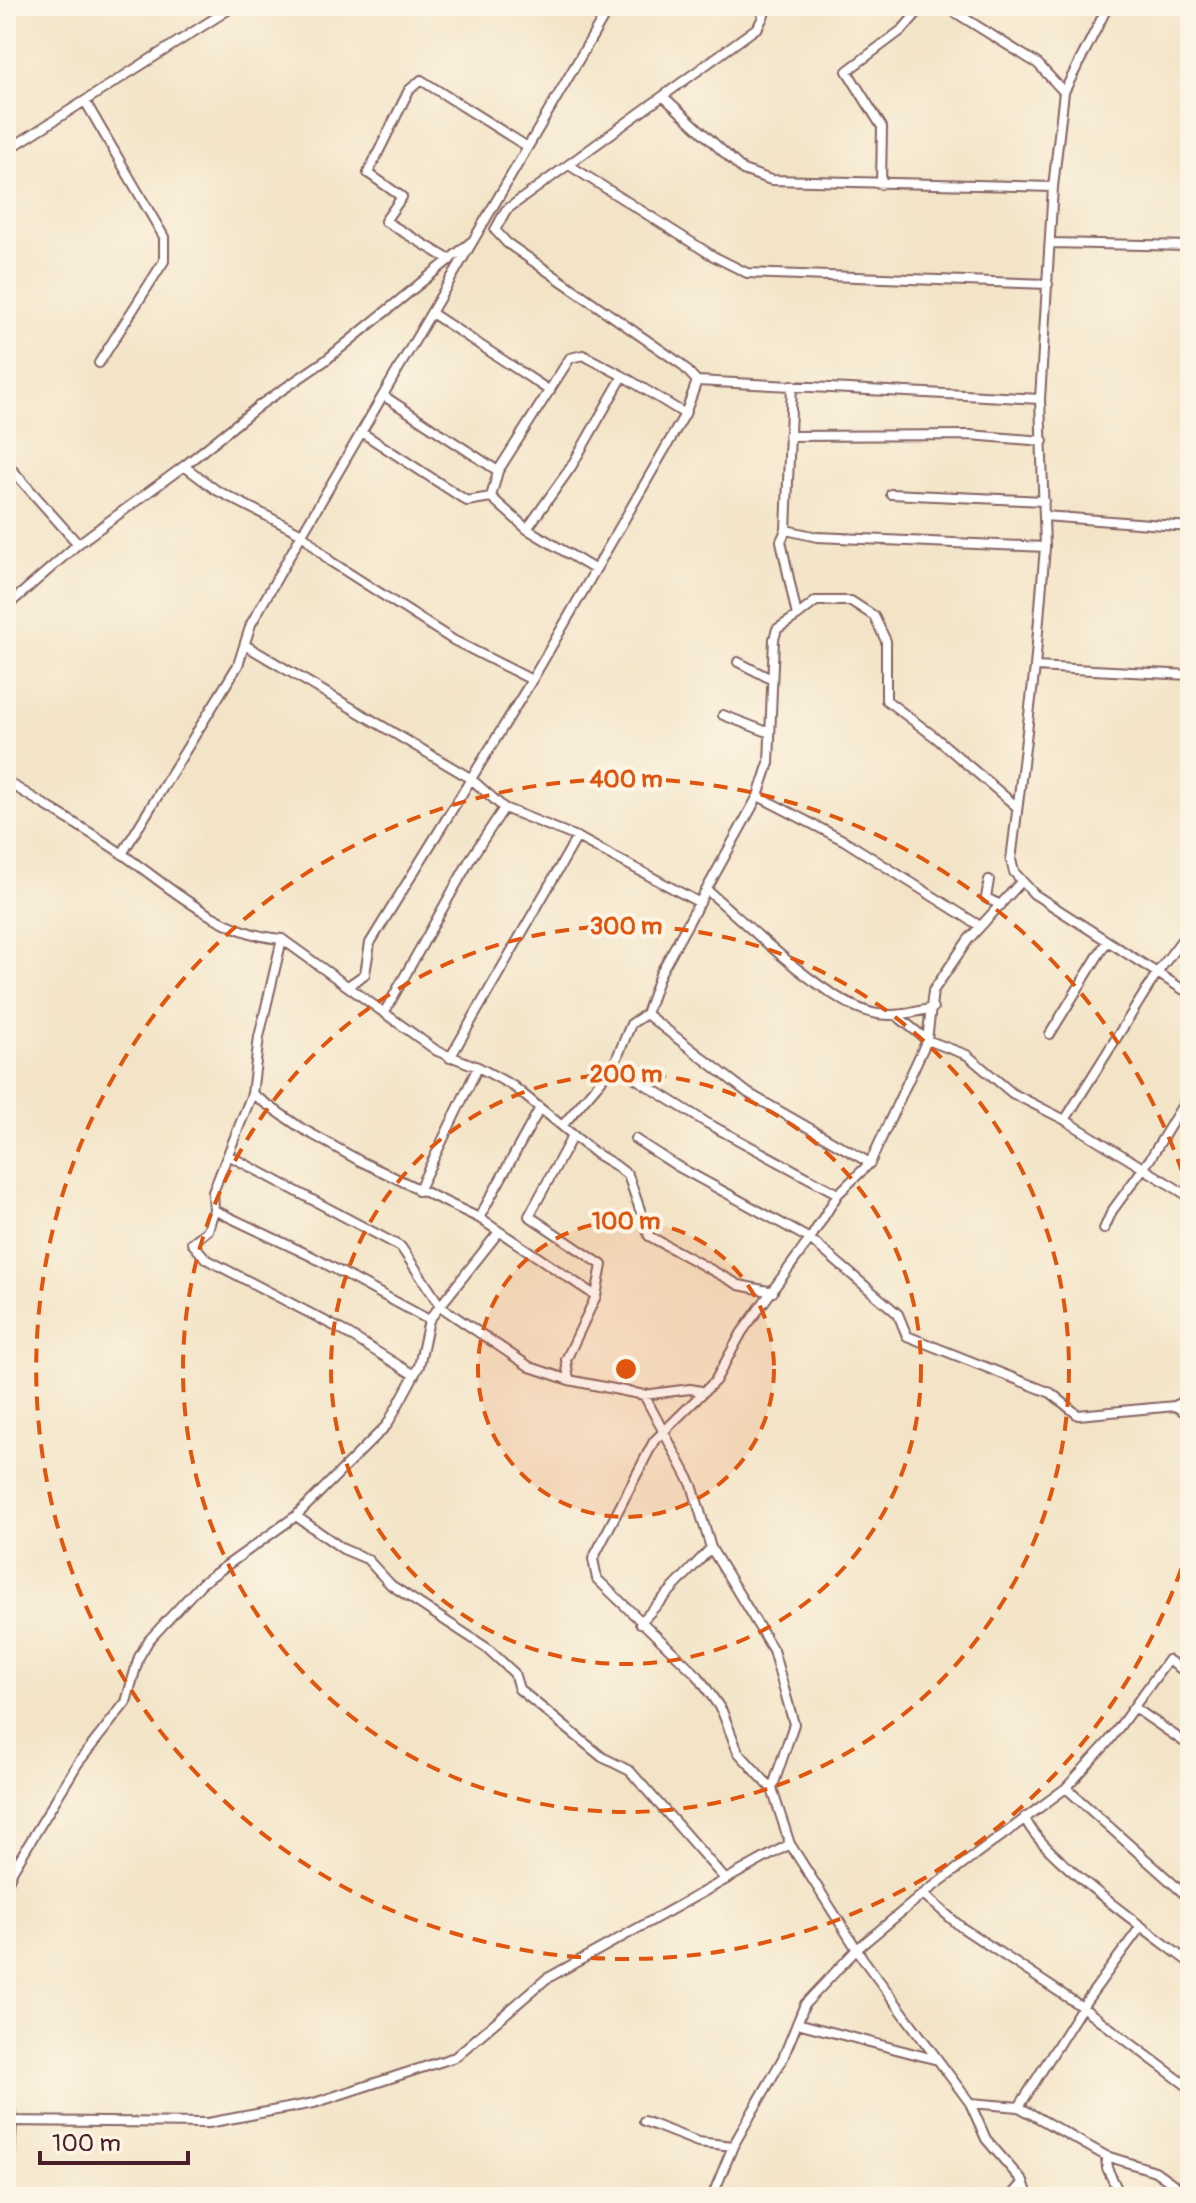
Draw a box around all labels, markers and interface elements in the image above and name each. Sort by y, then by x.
text: 400 m [589,765,663,794]
text: 300 m [590,912,662,941]
text: 200 m [590,1060,662,1089]
text: 100 m [592,1207,660,1236]
centre of rings [612,1355,640,1383]
scale bar [40,2115,188,2165]
text: 100 m [52,2129,121,2158]

